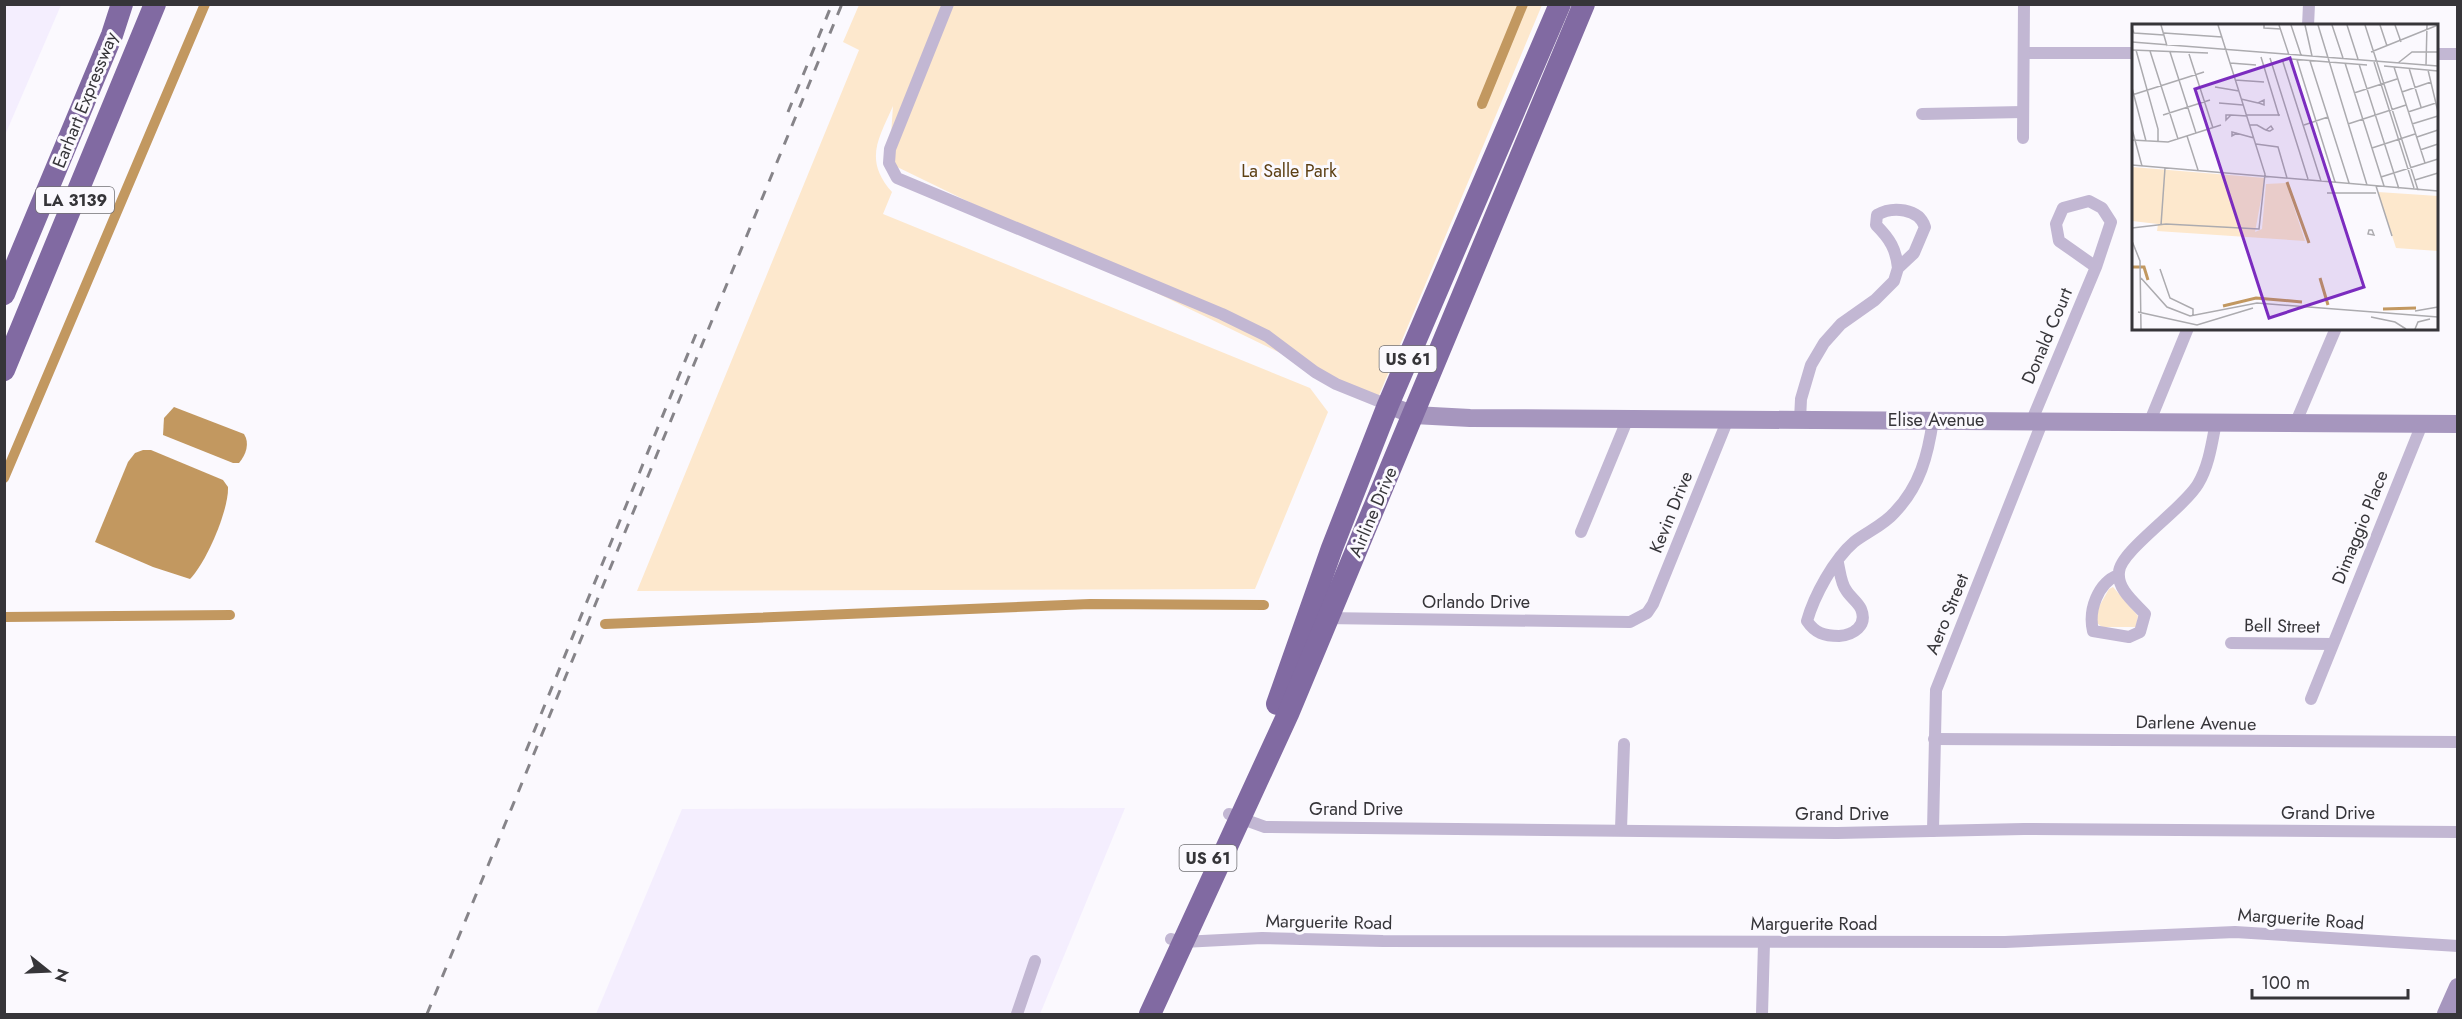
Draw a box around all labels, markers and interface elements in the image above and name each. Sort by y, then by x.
inset map [2132,24,2438,330]
street label: Earhart Expressway [46,28,124,172]
park label: La Salle Park [1241,158,1337,184]
road number: LA 3139 [36,187,114,213]
street label: Donald Court [2015,283,2079,388]
road number: US 61 [1380,346,1436,372]
street label: Elise Avenue [1888,407,1984,433]
street label: Airline Drive [1342,463,1404,561]
street label: Dimaggio Place [2325,466,2395,588]
street label: Kevin Drive [1643,467,1699,557]
street label: Aero Street [1919,569,1975,658]
street label: Orlando Drive [1422,589,1530,615]
street label: Bell Street [2244,612,2321,640]
street label: Darlene Avenue [2135,709,2257,737]
street label: Grand Drive [1309,796,1403,822]
street label: Grand Drive [2281,800,2375,826]
street label: Grand Drive [1795,801,1889,827]
road number: US 61 [1180,845,1236,871]
street label: Marguerite Road [2237,902,2365,936]
street label: Marguerite Road [1265,908,1393,936]
street label: Marguerite Road [1751,911,1877,937]
north arrow [18,941,78,1001]
scale bar [2252,962,2408,1000]
text: N [49,966,75,985]
text: 100 m [2261,970,2310,996]

